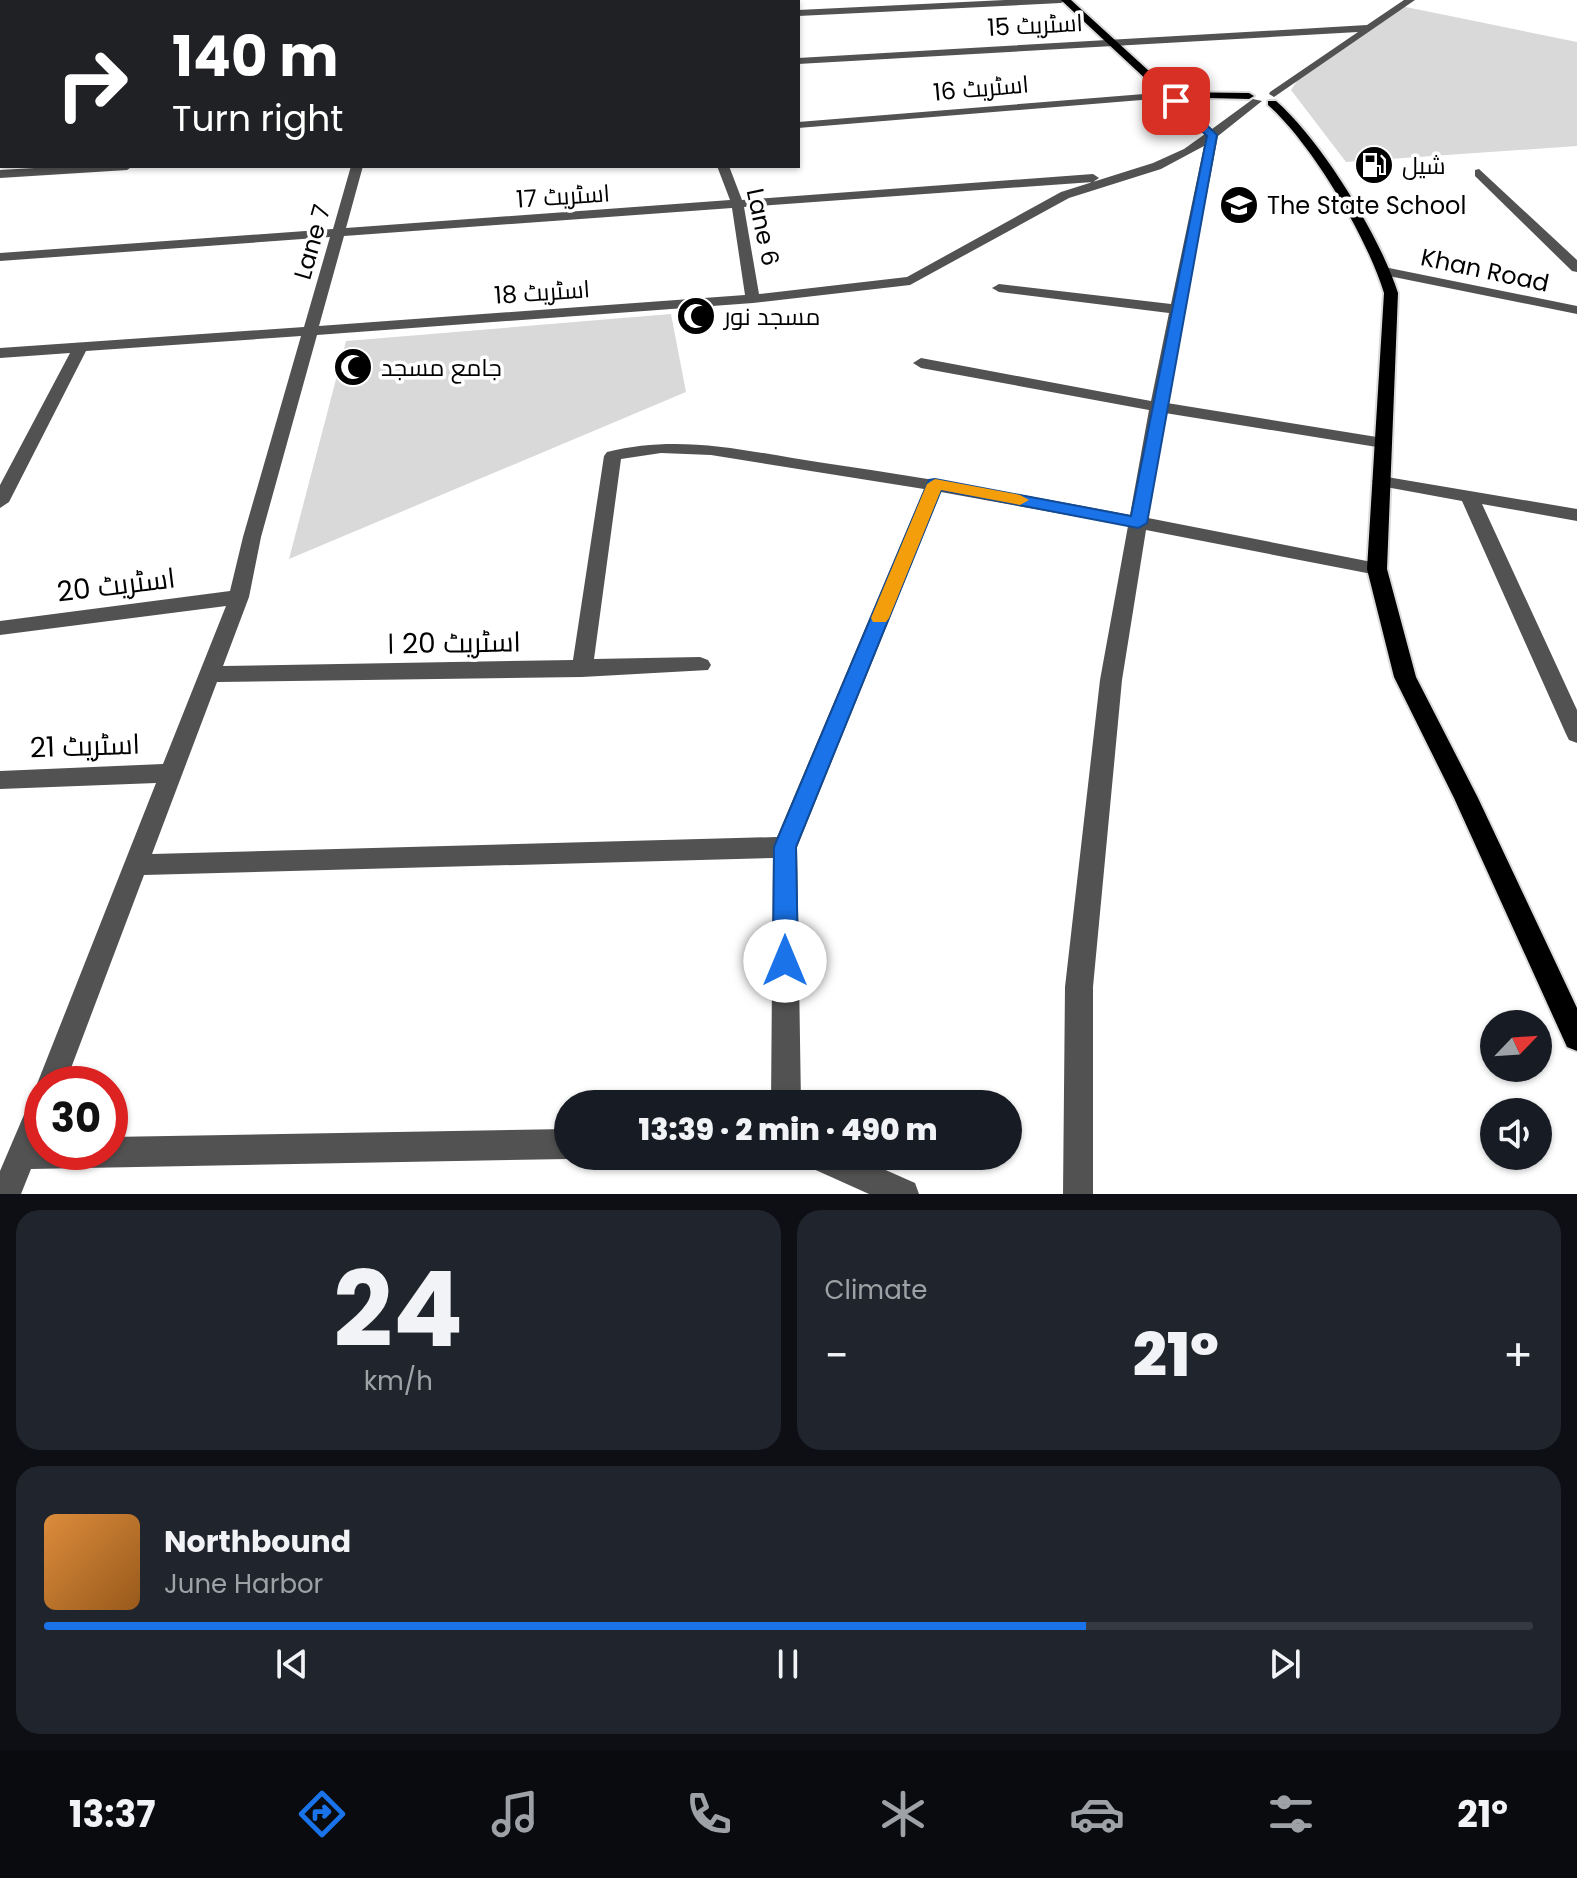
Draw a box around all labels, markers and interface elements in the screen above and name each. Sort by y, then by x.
street label: اسٹریٹ 15 [986,6,1084,44]
text: 140 m [172,17,339,96]
icon: right [40,32,144,136]
street label: اسٹریٹ 16 [932,67,1030,109]
pin [1142,67,1210,135]
icon: arrive [1154,79,1198,123]
text: Turn right [172,93,343,144]
fuel station icon: شیل [1353,144,1395,186]
place label: شیل [1402,149,1446,182]
street label: اسٹریٹ 17 [515,176,611,216]
school or university icon: The State School [1218,184,1260,226]
street label: Lane 6 [739,185,787,269]
place label: The State School [1267,189,1466,222]
street label: Lane 7 [286,201,338,283]
street label: Khan Road [1418,240,1552,300]
street label: اسٹریٹ 18 [493,272,591,312]
mosque icon: مسجد نور [675,295,717,337]
place label: مسجد نور [722,300,820,333]
mosque icon: جامع مسجد [332,346,374,388]
place label: جامع مسجد [381,351,502,384]
street label: اسٹریٹ 20 [55,558,177,612]
street label: اسٹریٹ 20 ا [387,622,521,664]
street label: اسٹریٹ 21 [29,725,141,767]
position arrow [743,919,827,1003]
north arrow [1480,1010,1552,1082]
map controls [1480,1010,1552,1170]
speed limit sign: 30 [24,1066,128,1170]
button: sound [1480,1098,1552,1170]
text: 13:39 · 2 min · 490 m [639,1108,937,1151]
text: 24 [333,1237,463,1382]
text: Climate [825,1272,927,1308]
text: 21° [1133,1313,1219,1397]
text: − [825,1325,849,1386]
text: + [1503,1325,1533,1386]
text: km/h [364,1363,433,1399]
text: Northbound [164,1520,351,1563]
text: June Harbor [164,1566,323,1602]
icon: previous [270,1642,314,1686]
icon: pause [766,1642,810,1686]
icon: next [1263,1642,1307,1686]
icon: directions [294,1786,350,1842]
icon: music [487,1786,543,1842]
icon: phone [681,1786,737,1842]
icon: climate [875,1786,931,1842]
icon: car [1069,1786,1125,1842]
icon: filters [1263,1786,1319,1842]
text: 13:37 [69,1789,156,1840]
text: 21° [1457,1789,1508,1840]

